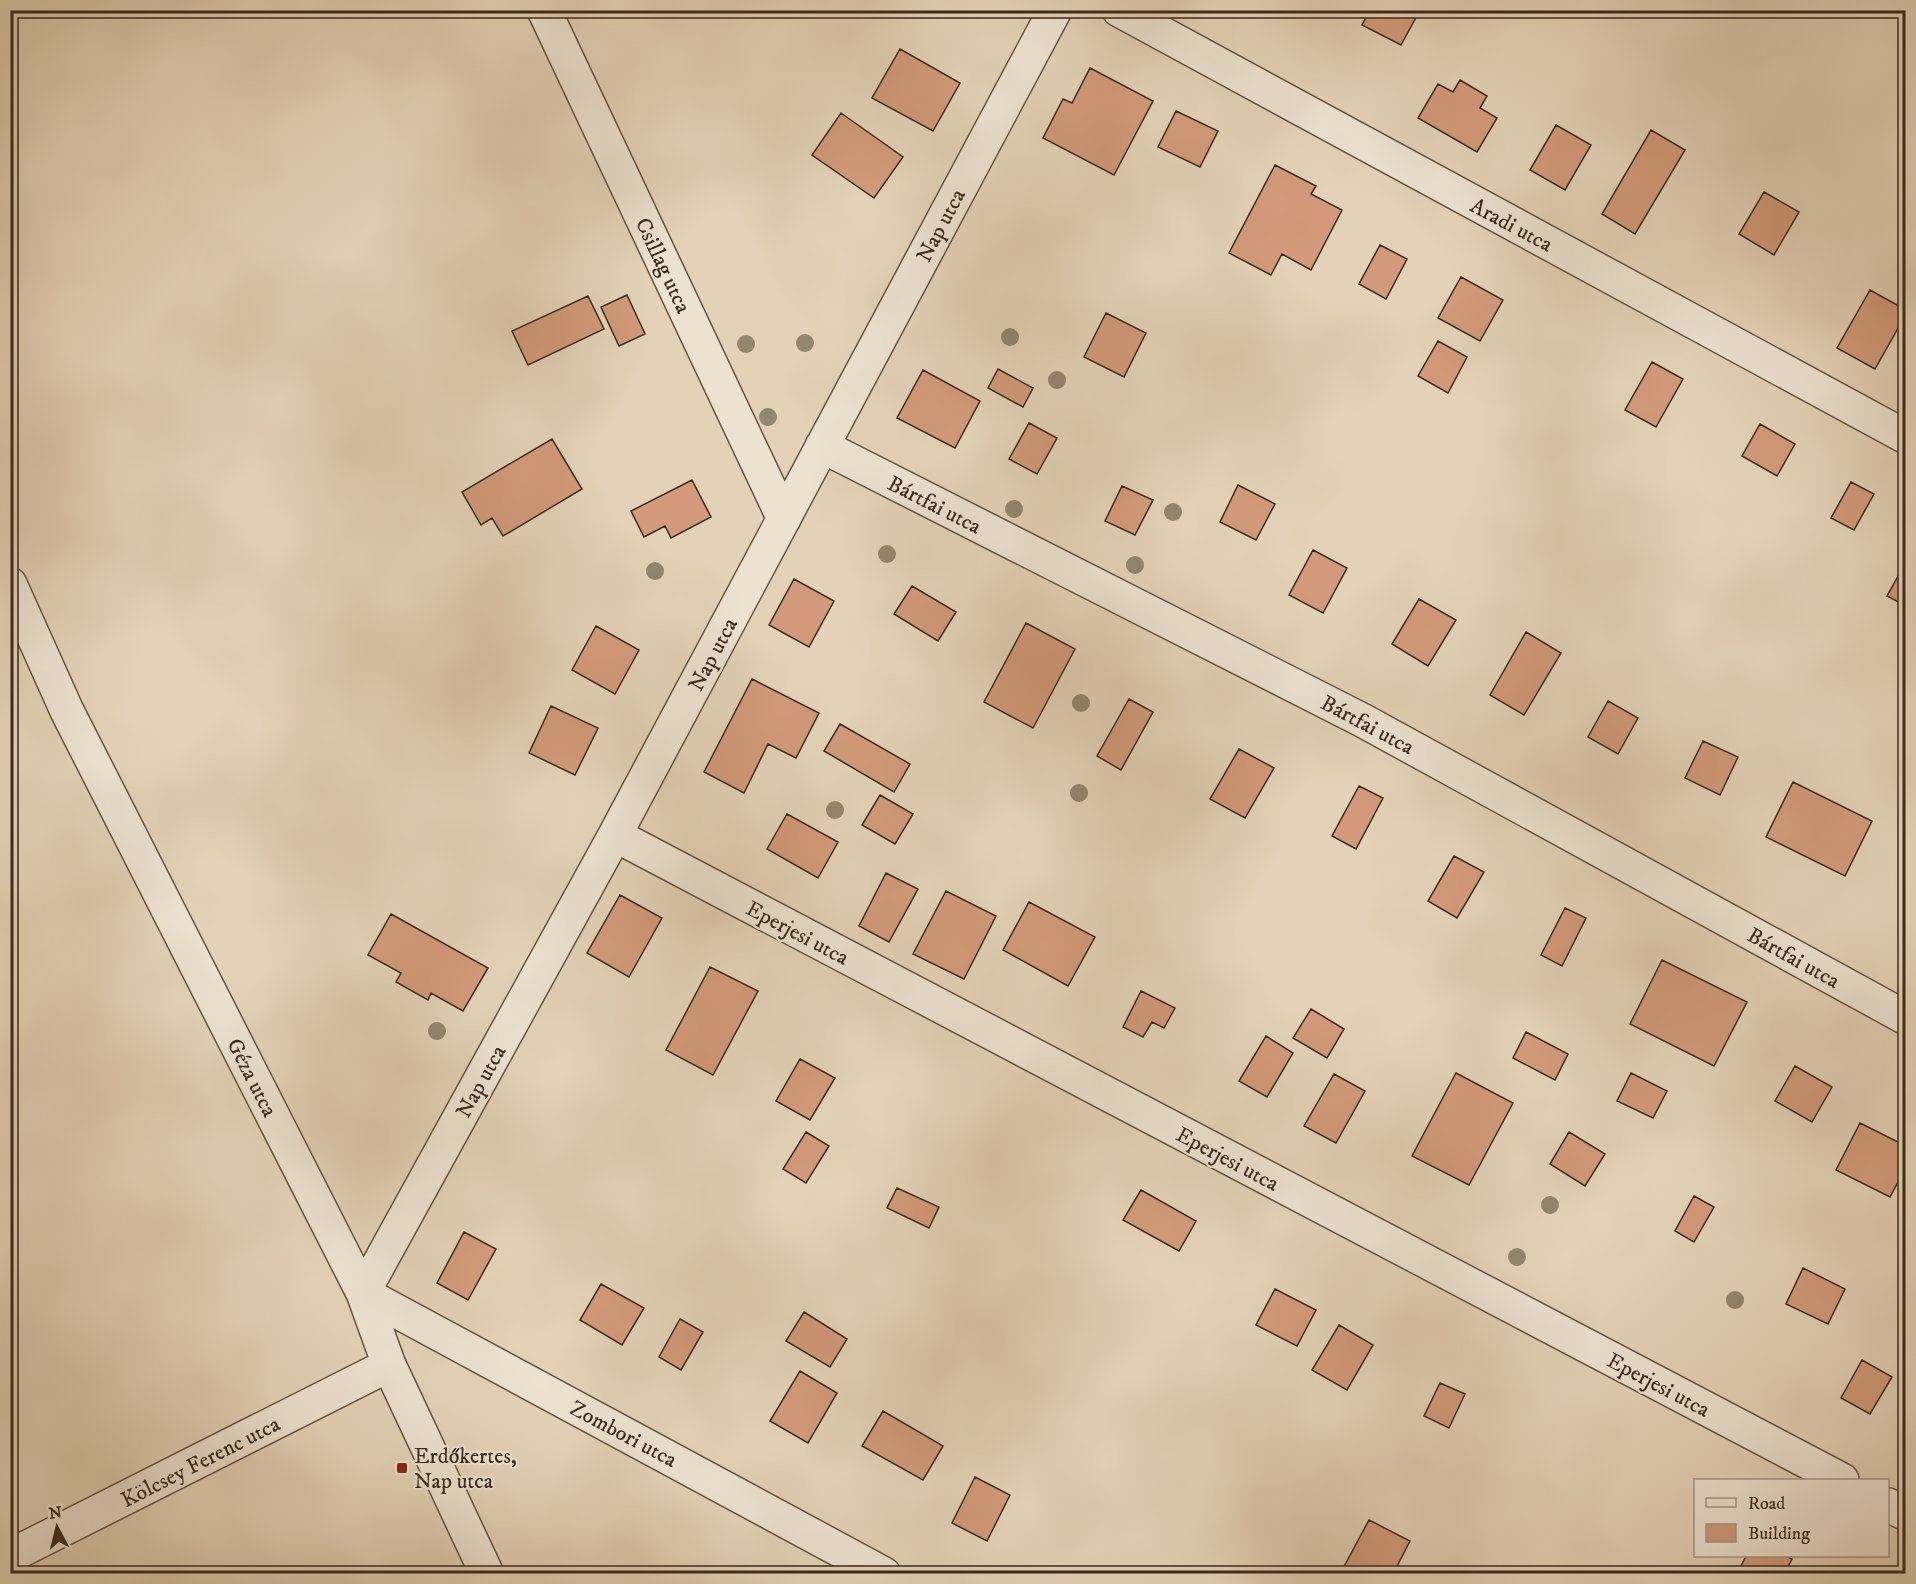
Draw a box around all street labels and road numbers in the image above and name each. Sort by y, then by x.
street label: Nap utca [911,184,972,267]
street label: Aradi utca [1465,192,1558,259]
street label: Csillag utca [629,214,697,318]
street label: Bártfai utca [883,470,986,541]
street label: Nap utca [683,613,744,696]
street label: Bártfai utca [1316,690,1419,761]
street label: Eperjesi utca [741,895,854,972]
street label: Bártfai utca [1742,922,1845,995]
street label: Géza utca [220,1034,283,1122]
street label: Nap utca [450,1040,513,1123]
street label: Eperjesi utca [1171,1121,1284,1198]
street label: Eperjesi utca [1602,1347,1715,1424]
street label: Zombori utca [565,1395,682,1474]
street label: Kölcsey Ferenc utca [117,1410,285,1514]

